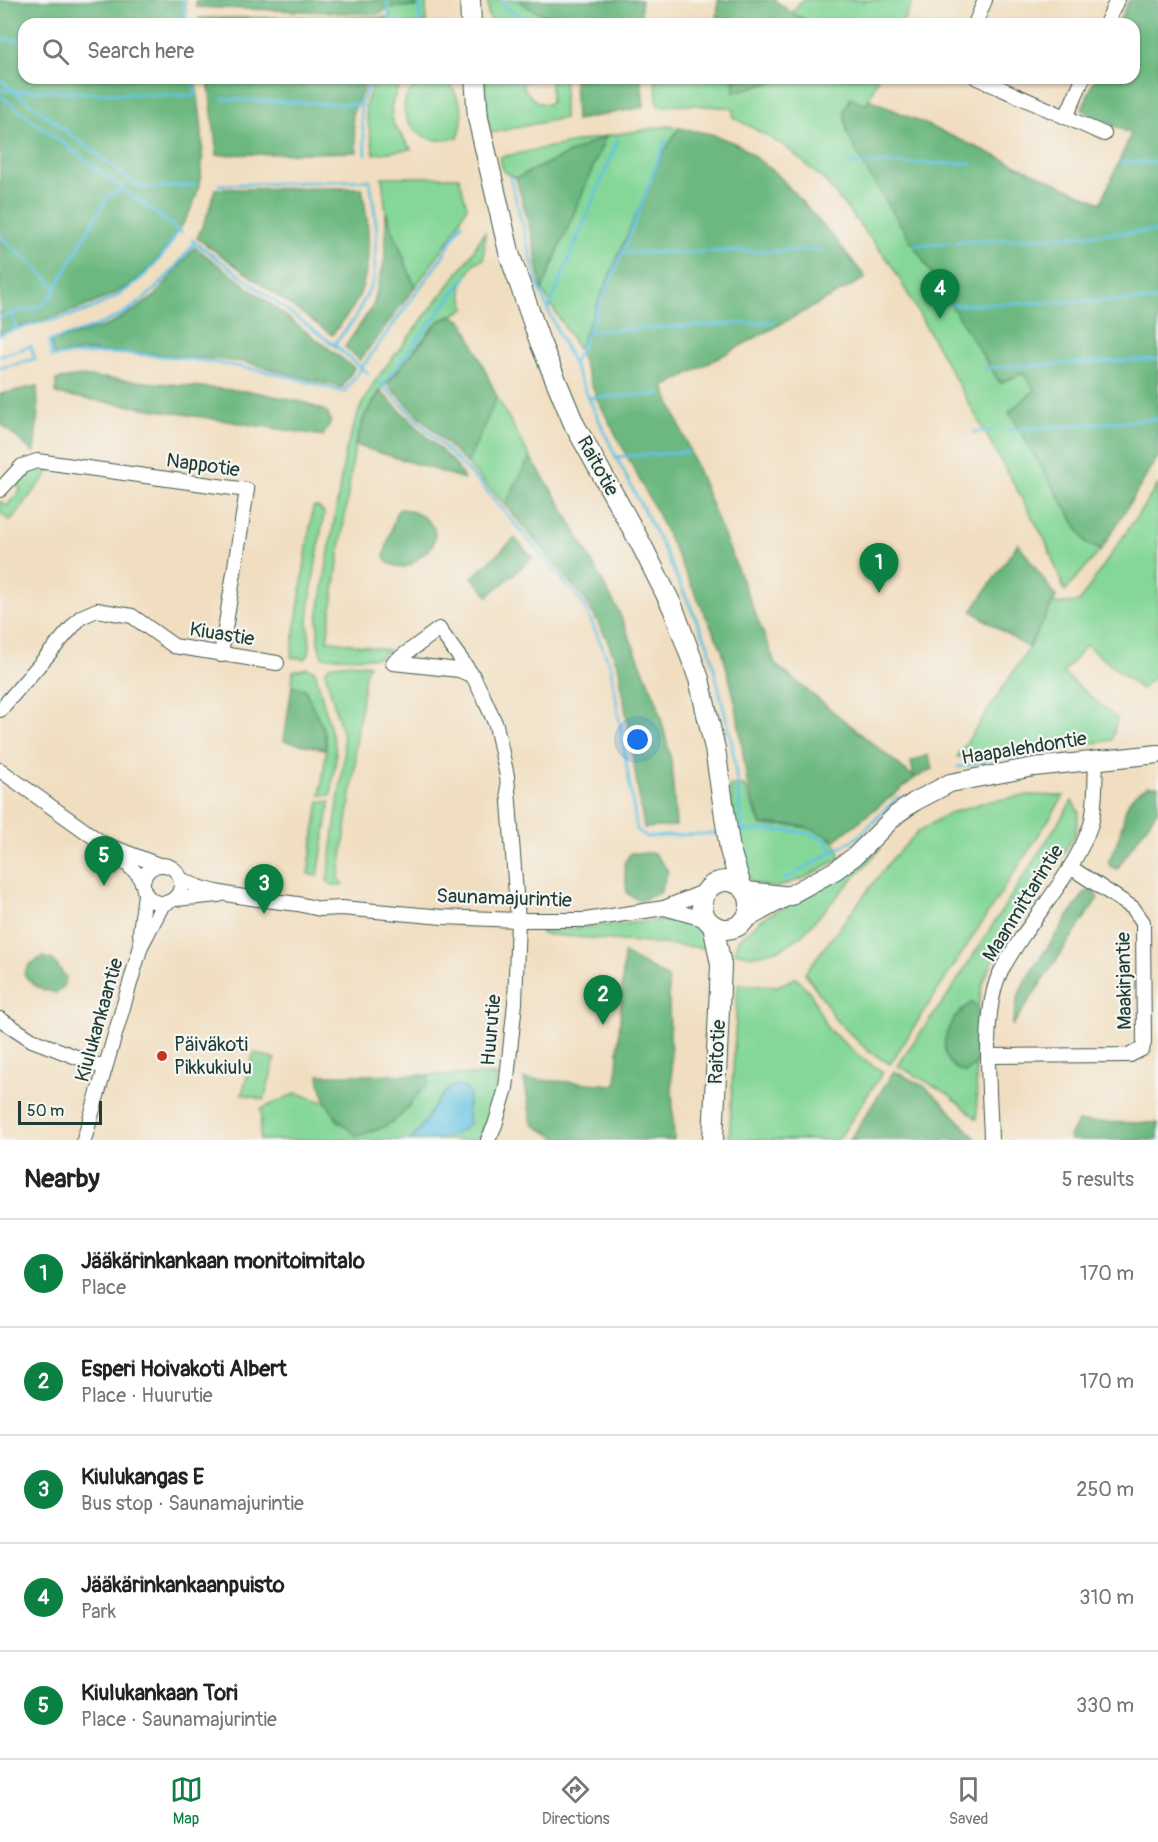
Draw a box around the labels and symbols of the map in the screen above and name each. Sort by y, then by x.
pin: 4 [920,270,960,319]
street label: Raitotie [571,432,625,500]
street label: Nappotie [165,447,241,483]
pin: 1 [860,544,898,593]
street label: Kiuastie [188,617,256,651]
your location [623,725,652,754]
street label: Haapalehdontie [960,726,1089,770]
pin: 5 [84,836,124,886]
street label: Maanmittarintie [977,840,1069,966]
pin: 3 [244,864,284,914]
street label: Saunamajurintie [436,883,572,913]
street label: Maakirjantie [1111,932,1137,1030]
street label: Kiulukankaantie [69,955,129,1085]
pin: 2 [584,976,622,1025]
street label: Huurutie [475,993,507,1067]
street label: Raitotie [703,1019,731,1085]
place label: Päiväkoti Pikkukiulu [174,1032,252,1080]
marker: Päiväkoti Pikkukiulu [155,1049,169,1063]
scale bar [18,1098,102,1126]

